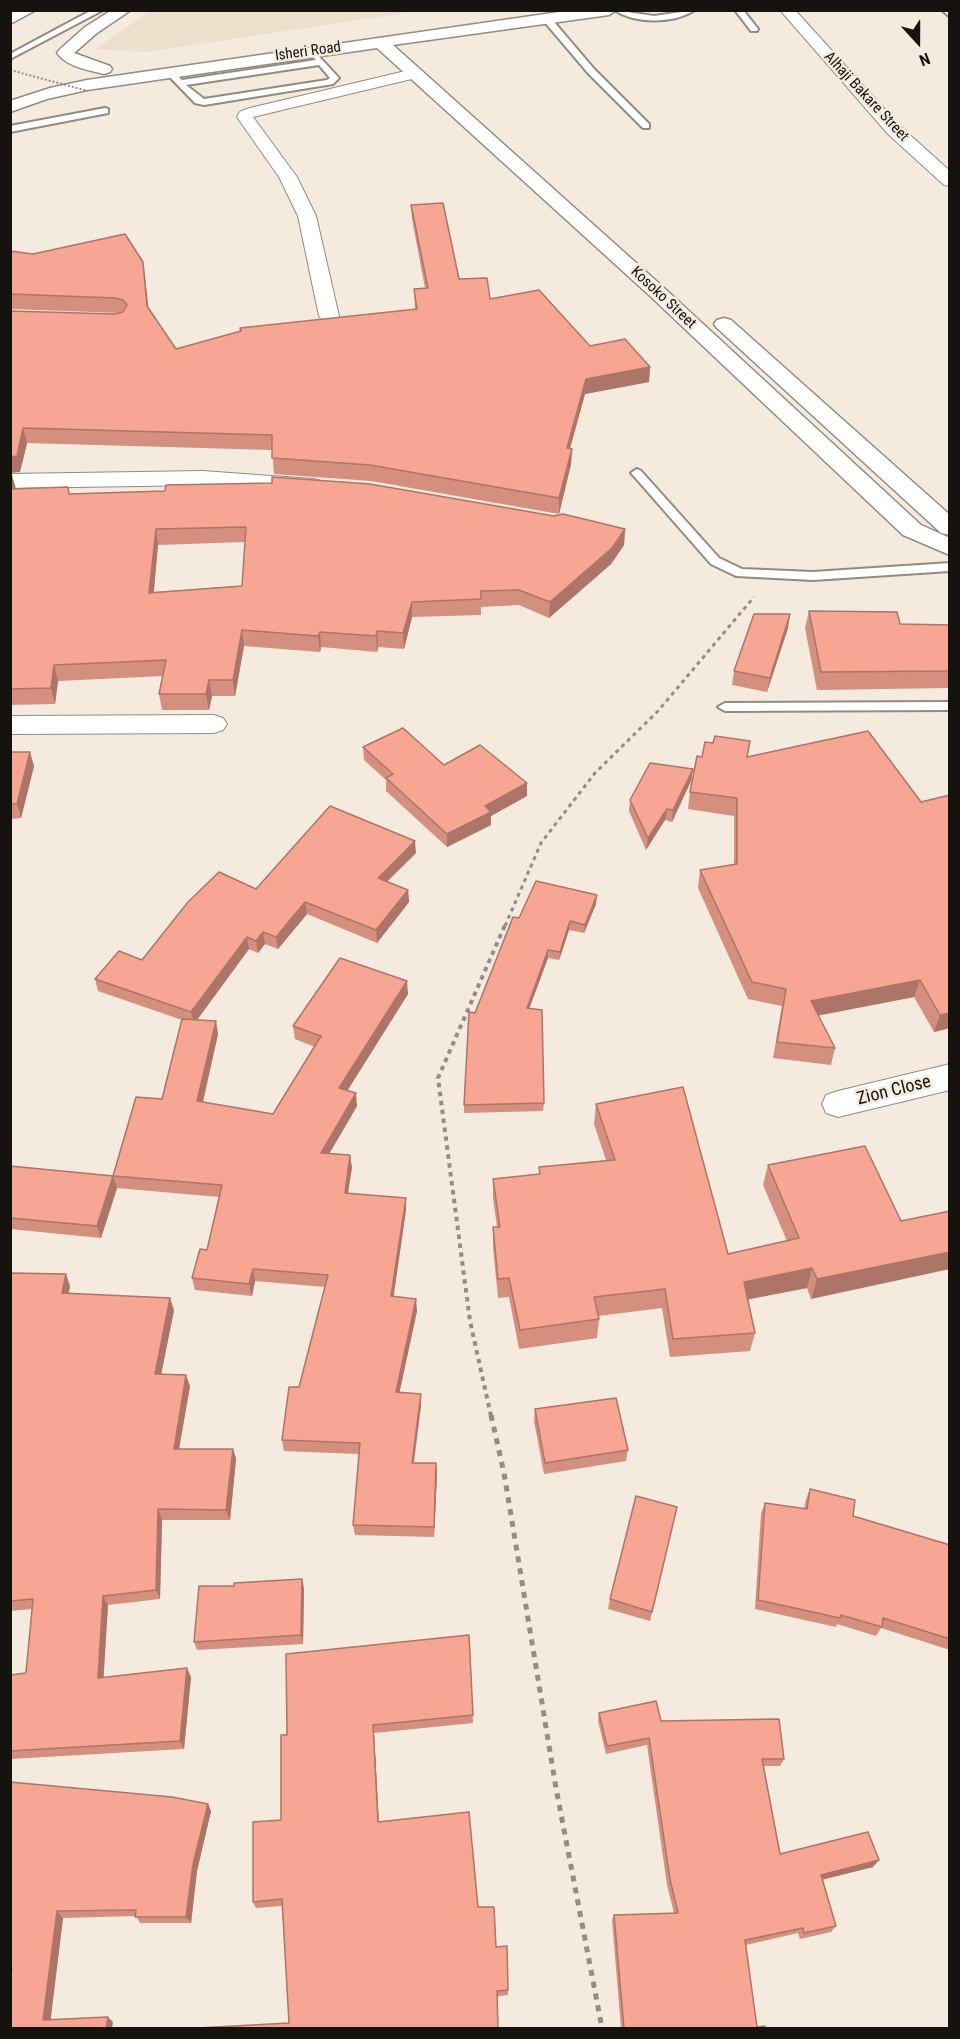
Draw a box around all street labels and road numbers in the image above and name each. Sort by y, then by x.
street label: Isheri Road [274,38,342,66]
street label: Alhaji Bakare Street [820,48,912,146]
street label: Kosoko Street [627,263,699,333]
street label: Zion Close [855,1071,933,1111]

